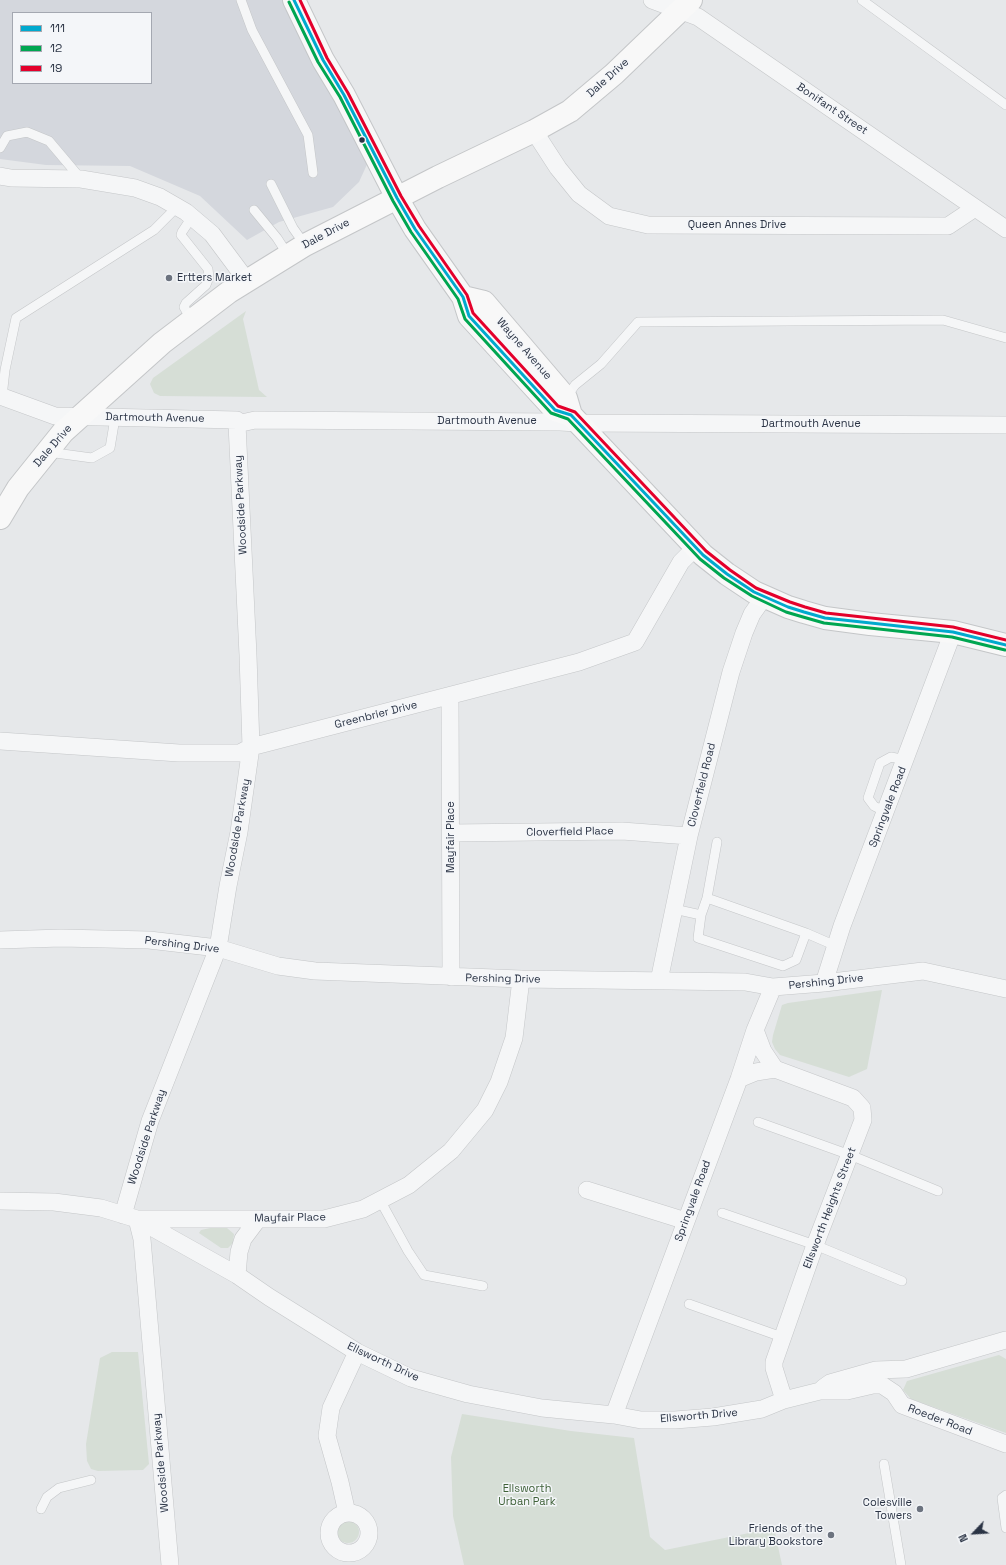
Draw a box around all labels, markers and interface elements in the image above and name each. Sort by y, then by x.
legend [12,12,152,84]
text: 111 [50,20,65,36]
text: 12 [50,40,62,56]
street label: Dale Drive [584,56,632,100]
text: 19 [50,60,62,76]
street label: Bonifant Street [794,80,870,138]
unlabelled marker [357,135,367,145]
street label: Dale Drive [300,216,352,252]
street label: Queen Annes Drive [688,218,786,232]
place label: Ertters Market [177,271,252,285]
marker: Ertters Market [164,273,174,283]
street label: Wayne Avenue [494,315,554,383]
street label: Dartmouth Avenue [105,411,205,425]
street label: Dartmouth Avenue [437,414,537,428]
street label: Dartmouth Avenue [761,417,861,431]
street label: Dale Drive [31,422,75,470]
street label: Woodside Parkway [232,455,250,555]
street label: Greenbrier Drive [333,698,419,732]
street label: Cloverfield Road [685,742,719,828]
street label: Springvale Road [867,765,909,849]
street label: Woodside Parkway [223,778,253,878]
street label: Mayfair Place [444,801,458,873]
street label: Cloverfield Place [526,825,614,839]
street label: Pershing Drive [144,934,220,956]
street label: Pershing Drive [465,972,541,986]
street label: Pershing Drive [788,972,864,992]
street label: Woodside Parkway [125,1088,169,1186]
street label: Ellsworth Heights Street [801,1145,859,1271]
street label: Springvale Road [672,1159,714,1243]
street label: Mayfair Place [254,1211,326,1225]
street label: Ellsworth Drive [345,1340,421,1384]
street label: Roeder Road [906,1402,974,1438]
street label: Ellsworth Drive [660,1406,738,1426]
street label: Woodside Parkway [150,1413,172,1513]
park label: Ellsworth Urban Park [498,1482,556,1508]
place label: Colesville Towers [863,1496,912,1522]
marker: Colesville Towers [915,1504,925,1514]
north arrow [954,1513,994,1553]
place label: Friends of the Library Bookstore [729,1522,823,1548]
marker: Friends of the Library Bookstore [826,1530,836,1540]
text: N [955,1532,971,1544]

